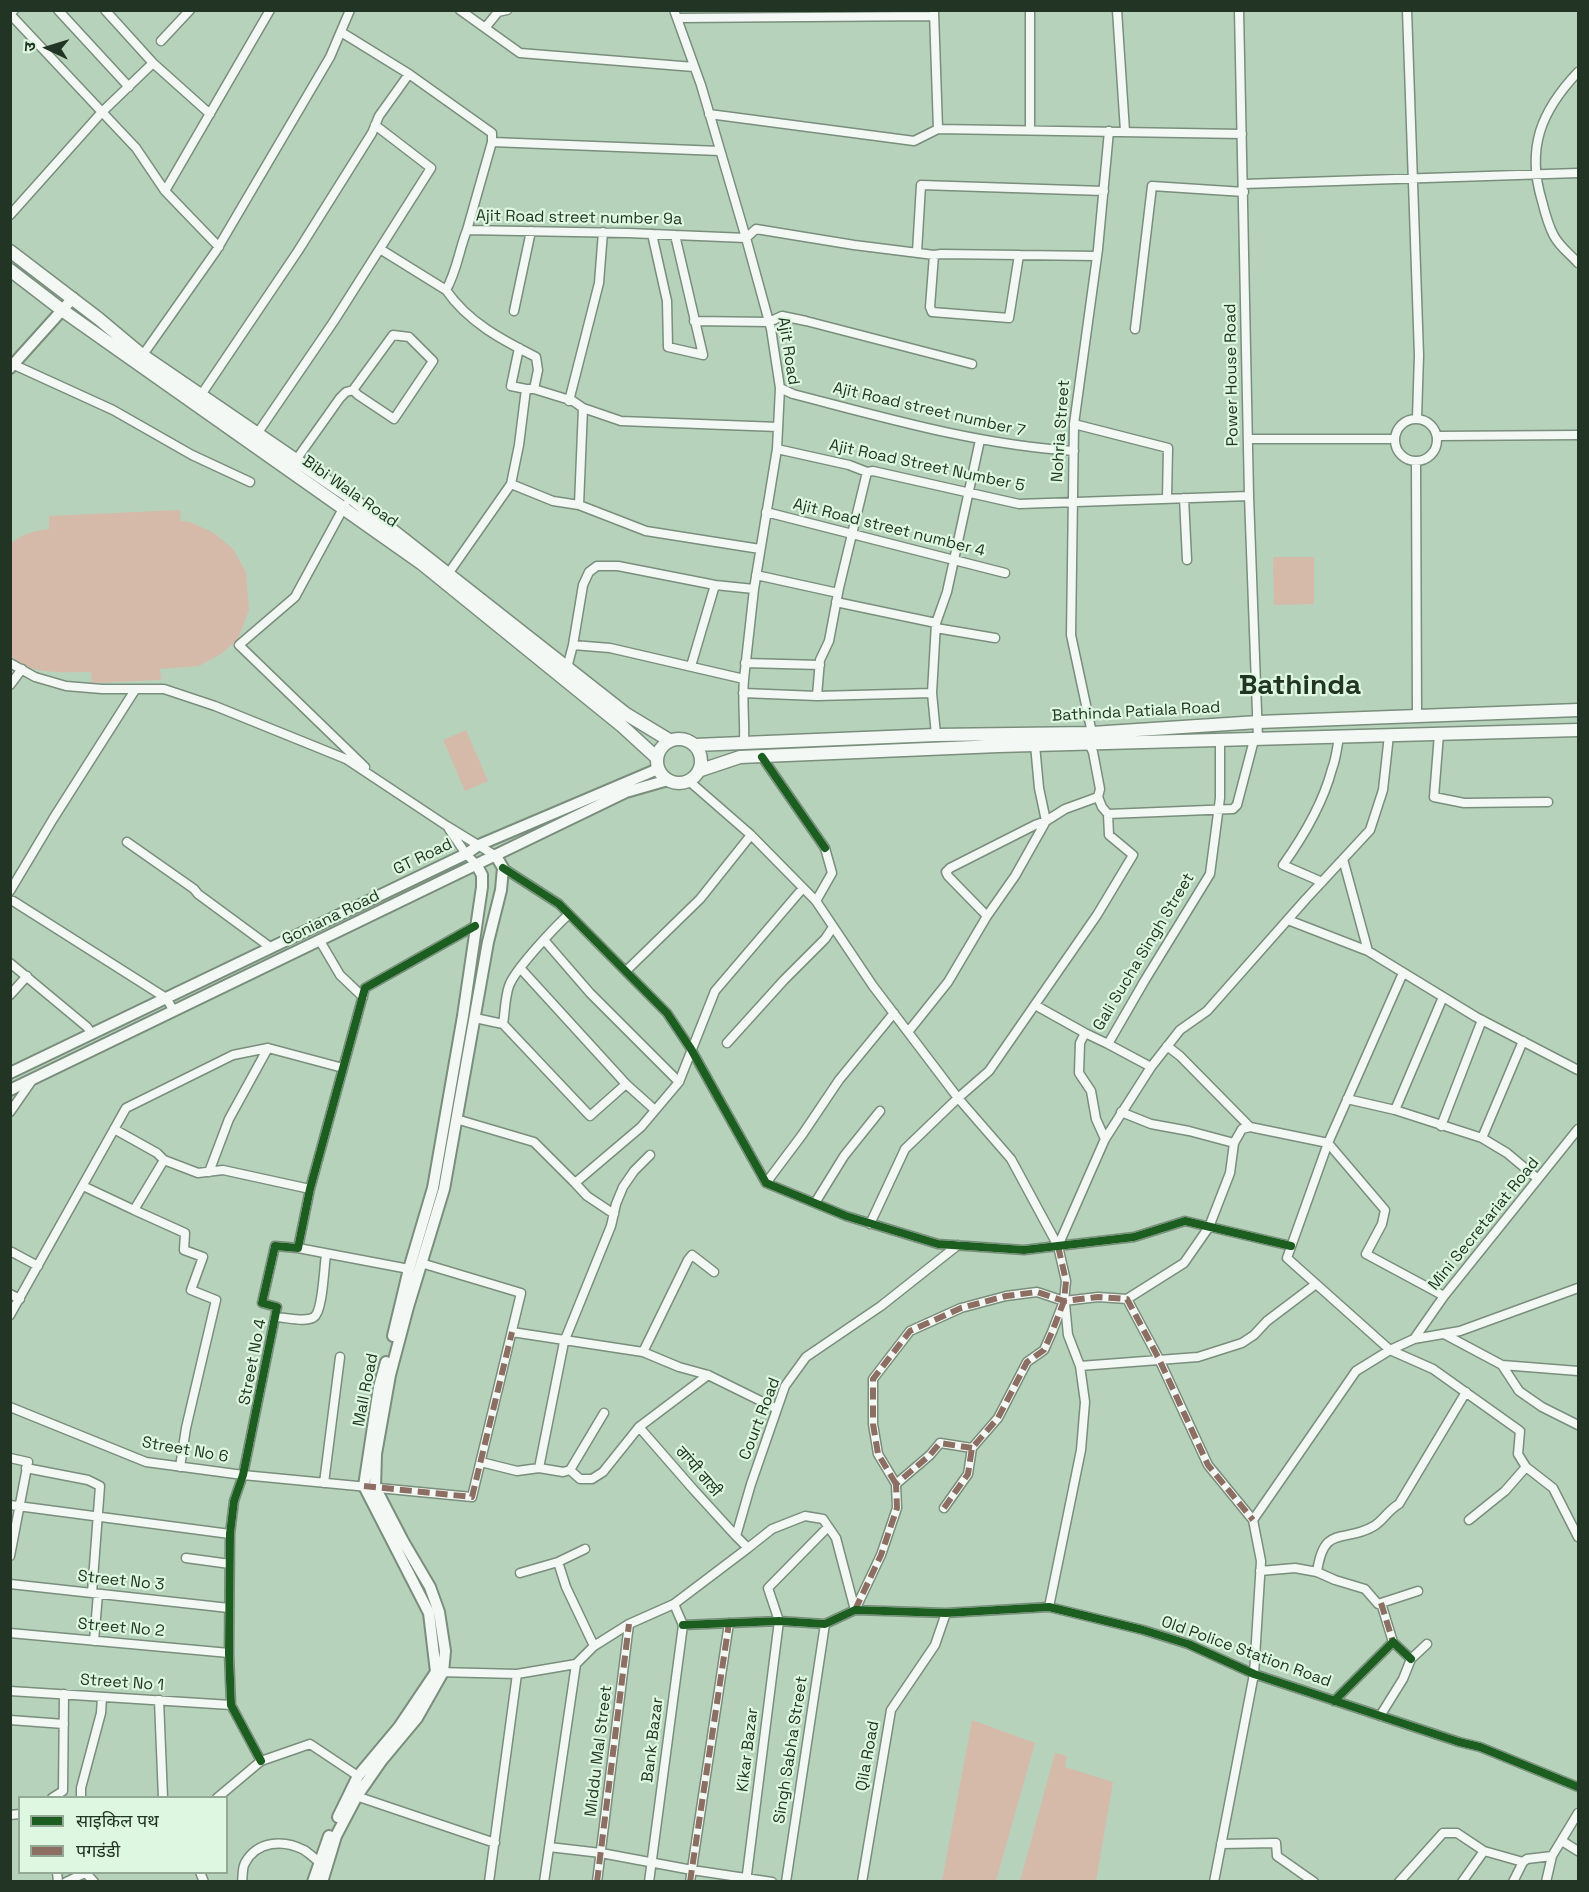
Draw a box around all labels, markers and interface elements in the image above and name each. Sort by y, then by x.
north arrow [18,18,78,78]
text: उ [19,41,40,52]
street label: Ajit Road street number 9a [476,207,682,229]
street label: Power House Road [1221,303,1243,447]
street label: Ajit Road [773,316,803,386]
street label: Ajit Road street number 7 [831,379,1027,441]
street label: Nohria Street [1048,379,1074,483]
street label: Ajit Road Street Number 5 [827,436,1027,496]
street label: Bibi Wala Road [298,452,402,532]
street label: Ajit Road street number 4 [791,495,987,561]
district label: Bathinda [1239,669,1361,703]
street label: Bathinda Patiala Road [1051,698,1221,726]
street label: GT Road [391,835,455,879]
street label: Gali Sucha Singh Street [1089,870,1199,1034]
street label: Goniana Road [279,886,383,950]
street label: Mini Secretariat Road [1425,1154,1543,1294]
street label: Street No 4 [235,1317,271,1407]
street label: Mall Road [349,1352,383,1428]
street label: Court Road [735,1375,785,1463]
street label: Street No 6 [140,1433,230,1467]
street label: ਗਾਂਧੀ ਗਲੀ [671,1443,725,1501]
street label: Street No 3 [77,1567,165,1595]
street label: Old Police Station Road [1158,1612,1334,1692]
street label: Street No 2 [77,1615,165,1641]
street label: Street No 1 [79,1670,165,1696]
street label: Singh Sabha Street [770,1675,812,1825]
street label: Middu Mal Street [581,1684,617,1818]
street label: Bank Bazar [638,1696,668,1784]
street label: Kikar Bazar [733,1707,763,1793]
street label: Qila Road [852,1719,884,1793]
legend [18,1796,228,1874]
text: साइकिल पथ [76,1809,159,1832]
text: पगडंडी [76,1839,120,1862]

